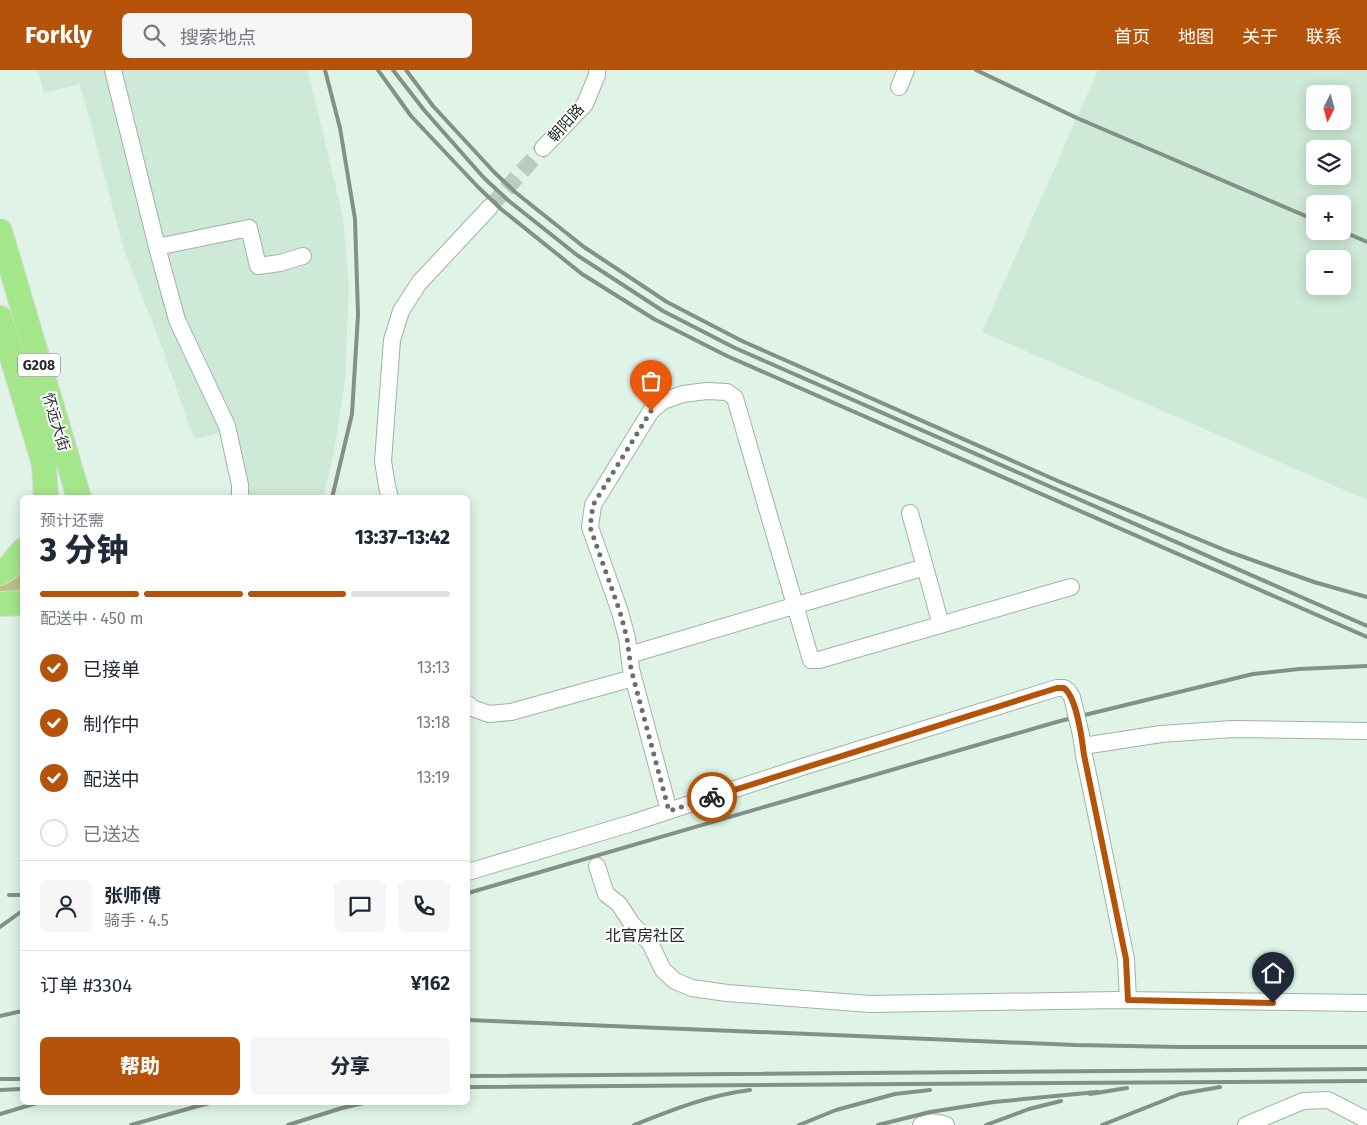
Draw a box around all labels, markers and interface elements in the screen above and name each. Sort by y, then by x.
search box [122,13,472,58]
text: Forkly [25,21,92,49]
icon: search [140,21,168,49]
text: 搜索地点 [180,26,256,49]
text: 首页 [1114,26,1150,48]
text: 地图 [1178,26,1214,48]
text: 关于 [1242,26,1278,48]
text: 联系 [1306,26,1342,48]
north arrow [1306,85,1351,130]
map controls [1306,85,1351,295]
street label: 朝阳路 [544,100,588,146]
button: layers [1306,140,1351,185]
button: + [1306,195,1351,240]
button: − [1306,250,1351,295]
road number: G208 [18,354,60,376]
pin [630,360,672,411]
icon: bag [637,367,665,395]
street label: 怀远大街 [39,391,73,453]
text: 预计还需 [40,511,104,530]
text: 13:37–13:42 [355,526,450,549]
text: 3 分钟 [40,531,128,569]
text: 配送中 · 450 m [40,609,144,628]
icon: check [40,654,68,682]
text: 已接单 [83,658,140,681]
text: 13:13 [417,658,450,677]
icon: check [40,709,68,737]
text: 制作中 [83,713,140,736]
text: 13:18 [416,713,450,732]
icon: check [40,764,68,792]
text: 配送中 [83,768,140,791]
text: 13:19 [417,768,450,787]
courier [687,772,737,822]
icon: bike [698,783,726,811]
text: 已送达 [83,823,140,846]
button: person [40,880,92,932]
button: chat [334,880,386,932]
button: phone [398,880,450,932]
text: 张师傅 [104,884,161,907]
text: 骑手 · 4.5 [104,911,169,930]
district label: 北官房社区 [605,926,685,945]
pin [1252,952,1294,1003]
icon: home [1259,959,1287,987]
text: ¥162 [411,972,450,995]
text: 订单 #3304 [40,974,132,997]
button: 帮助 [40,1037,240,1095]
button: 分享 [250,1037,450,1095]

